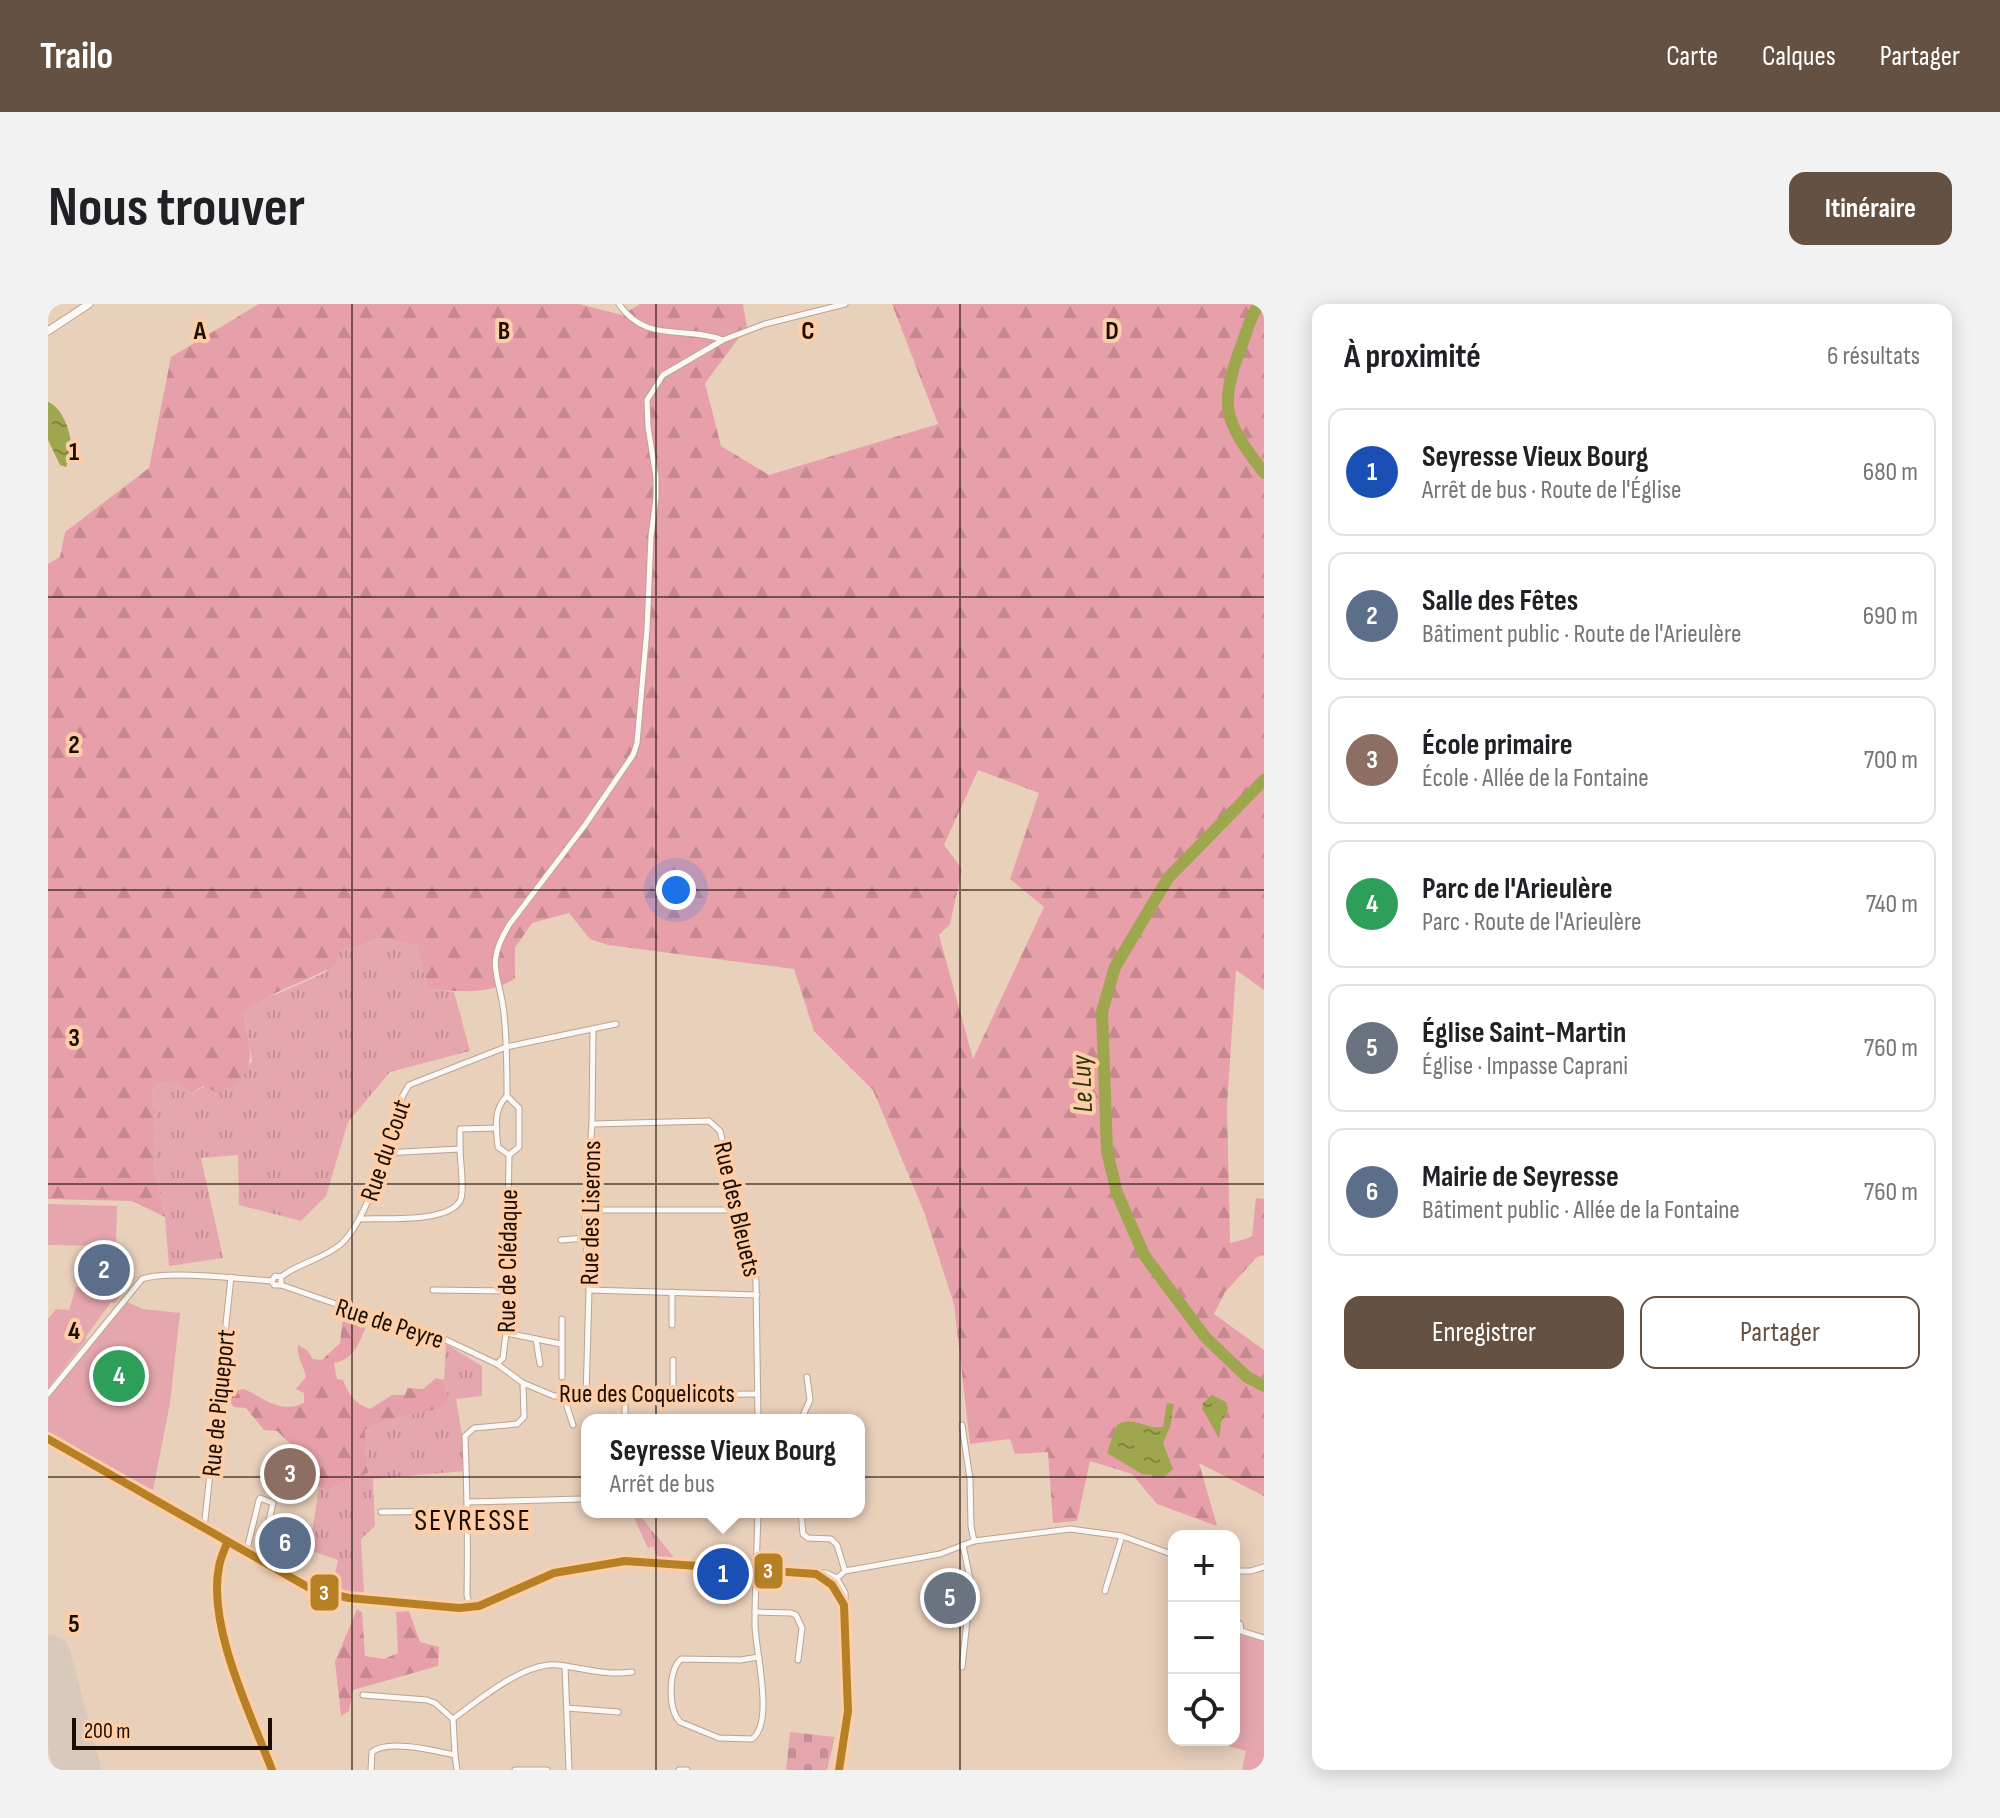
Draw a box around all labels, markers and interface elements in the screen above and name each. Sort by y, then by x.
text: Trailo [40,34,113,79]
text: Carte [1666,40,1718,73]
text: Calques [1762,40,1836,73]
text: Partager [1880,40,1960,73]
button: Itinéraire [1789,172,1952,245]
text: Nous trouver [48,175,305,242]
text: A [193,316,207,347]
text: B [498,316,510,347]
text: C [801,316,815,347]
text: D [1105,316,1119,347]
text: À proximité [1344,336,1481,377]
text: 6 résultats [1827,341,1920,372]
text: 1 [69,437,79,468]
text: Seyresse Vieux Bourg [1422,439,1648,475]
text: 1 [1367,457,1377,488]
text: 680 m [1863,457,1918,488]
text: Arrêt de bus · Route de l'Église [1422,475,1682,506]
text: Salle des Fêtes [1422,583,1578,619]
text: 2 [1366,601,1378,632]
text: 690 m [1863,601,1918,632]
text: Bâtiment public · Route de l'Arieulère [1422,619,1741,650]
text: École primaire [1422,727,1572,763]
text: 2 [68,730,80,761]
text: 3 [1366,745,1378,776]
text: 700 m [1864,745,1918,776]
text: École · Allée de la Fontaine [1422,763,1649,794]
your location [656,870,696,910]
text: Parc de l'Arieulère [1422,871,1612,907]
text: 4 [1366,889,1378,920]
text: 740 m [1866,889,1918,920]
text: Parc · Route de l'Arieulère [1422,907,1642,938]
text: Église Saint-Martin [1422,1015,1626,1051]
text: 3 [68,1023,80,1054]
text: 5 [1366,1033,1378,1064]
text: 760 m [1864,1033,1918,1064]
text: Église · Impasse Caprani [1422,1051,1628,1082]
water label: Le Luy [1065,1053,1100,1113]
street label: Rue du Cout [355,1096,418,1205]
street label: Rue des Bleuets [706,1139,767,1280]
street label: Rue des Liserons [575,1140,608,1286]
text: Mairie de Seyresse [1422,1159,1619,1195]
text: 6 [1366,1177,1378,1208]
text: 760 m [1864,1177,1918,1208]
street label: Rue de Clédaque [492,1189,525,1333]
text: Bâtiment public · Allée de la Fontaine [1422,1195,1740,1226]
pin: 2 [78,1240,130,1300]
street label: Rue de Peyre [332,1292,447,1356]
button: Enregistrer [1344,1296,1624,1369]
button: Partager [1640,1296,1920,1369]
text: 4 [68,1316,80,1347]
street label: Rue de Piqueport [196,1328,243,1478]
pin: 4 [93,1346,145,1406]
street label: Rue des Coquelicots [559,1379,735,1410]
popup [581,1414,865,1518]
text: Seyresse Vieux Bourg [610,1433,836,1469]
pin: 3 [264,1444,316,1504]
text: Arrêt de bus [610,1469,715,1500]
district label: SEYRESSE [414,1503,532,1539]
pin: 6 [259,1513,311,1573]
map controls [1168,1530,1240,1746]
button: + [1168,1530,1240,1602]
pin: 1 [697,1544,749,1604]
line badge: 3 [753,1552,784,1590]
text: 3 [763,1558,773,1585]
pin: 5 [924,1568,976,1628]
line badge: 3 [309,1573,340,1612]
text: 3 [319,1580,329,1607]
button: − [1168,1602,1240,1674]
text: 5 [68,1609,80,1640]
button: locate [1168,1674,1240,1746]
scale bar [72,1714,272,1750]
text: 200 m [84,1718,130,1745]

